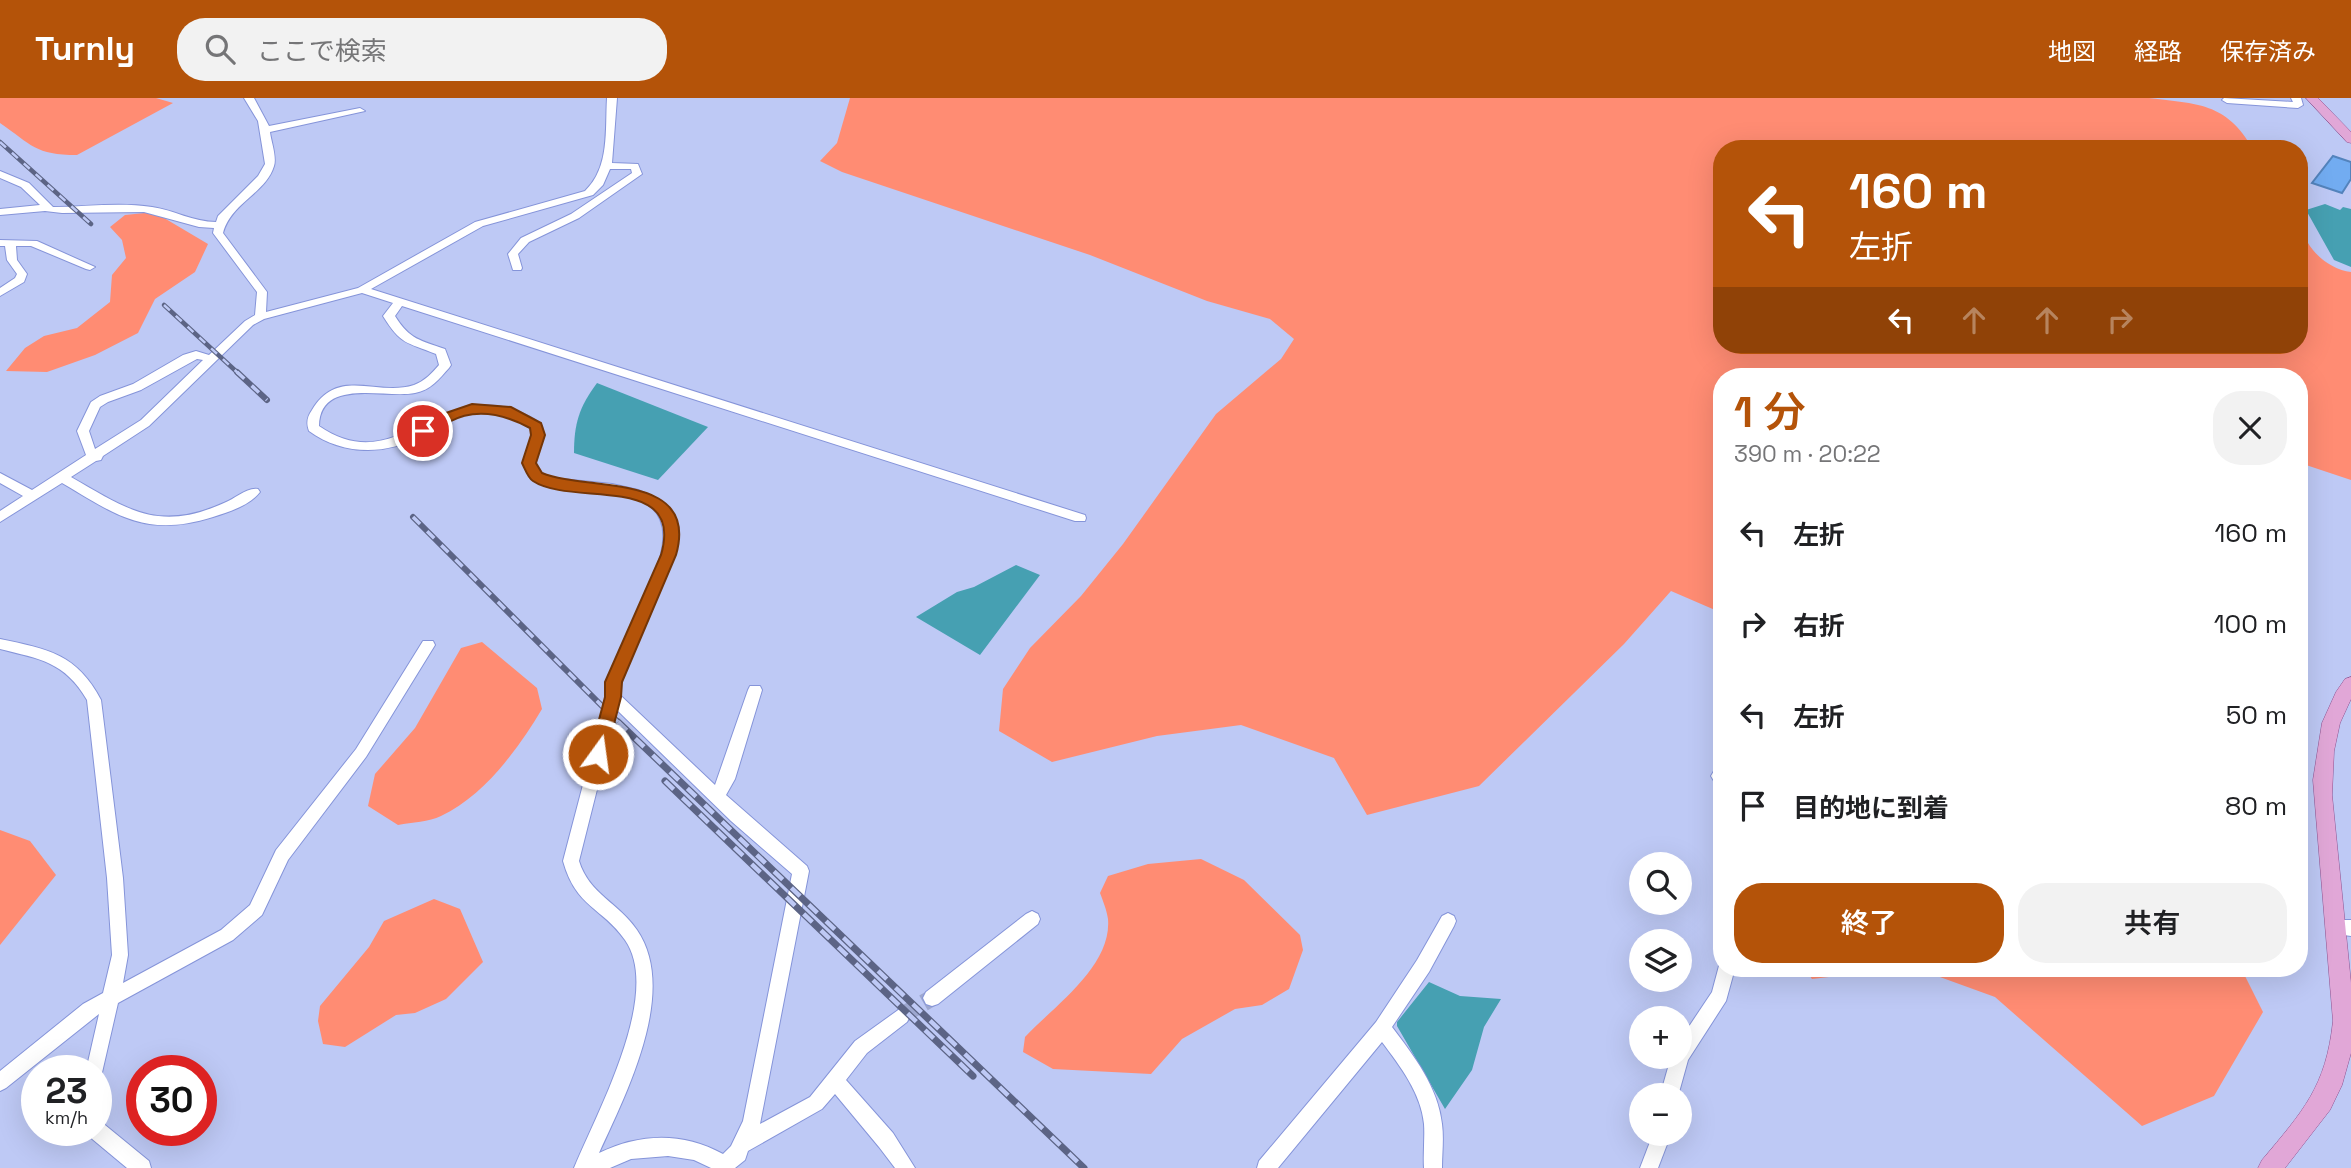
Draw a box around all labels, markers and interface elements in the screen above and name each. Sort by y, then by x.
search box [177,18,667,81]
text: Turnly [35,28,135,70]
icon: search [201,30,239,68]
text: ここで検索 [257,34,387,68]
text: 地図 [2048,36,2096,67]
text: 経路 [2134,36,2182,67]
text: 保存済み [2220,36,2316,67]
text: 160 m [1849,160,1987,222]
icon: left [1734,168,1825,259]
text: 左折 [1849,227,1913,267]
icon: left [1882,301,1920,339]
icon: ahead [1955,301,1993,339]
icon: ahead [2028,301,2066,339]
icon: right [2101,301,2139,339]
text: 1 分 [1734,386,1806,439]
button: close [2213,391,2287,465]
pin [393,401,453,461]
icon: arrive [404,412,442,450]
text: 390 m · 20:22 [1734,439,1881,469]
icon: left [1734,514,1772,552]
text: 160 m [2215,516,2287,550]
text: 左折 [1793,518,1845,552]
icon: right [1734,605,1772,643]
text: 100 m [2214,607,2287,641]
text: 右折 [1793,609,1845,643]
icon: left [1734,696,1772,734]
text: 50 m [2226,698,2287,732]
text: 左折 [1793,700,1845,734]
position arrow [561,717,635,791]
icon: arrive [1734,787,1772,825]
text: 80 m [2225,789,2287,823]
text: 目的地に到着 [1793,791,1949,825]
map controls [1629,852,1692,1146]
button: search [1629,852,1692,915]
button: 終了 [1734,883,2004,963]
button: 共有 [2018,883,2287,963]
button: layers [1629,929,1692,992]
button: + [1629,1006,1692,1069]
speed limit sign: 30 [126,1055,217,1146]
text: 23 [45,1069,88,1113]
button: − [1629,1083,1692,1146]
text: km/h [45,1106,88,1129]

